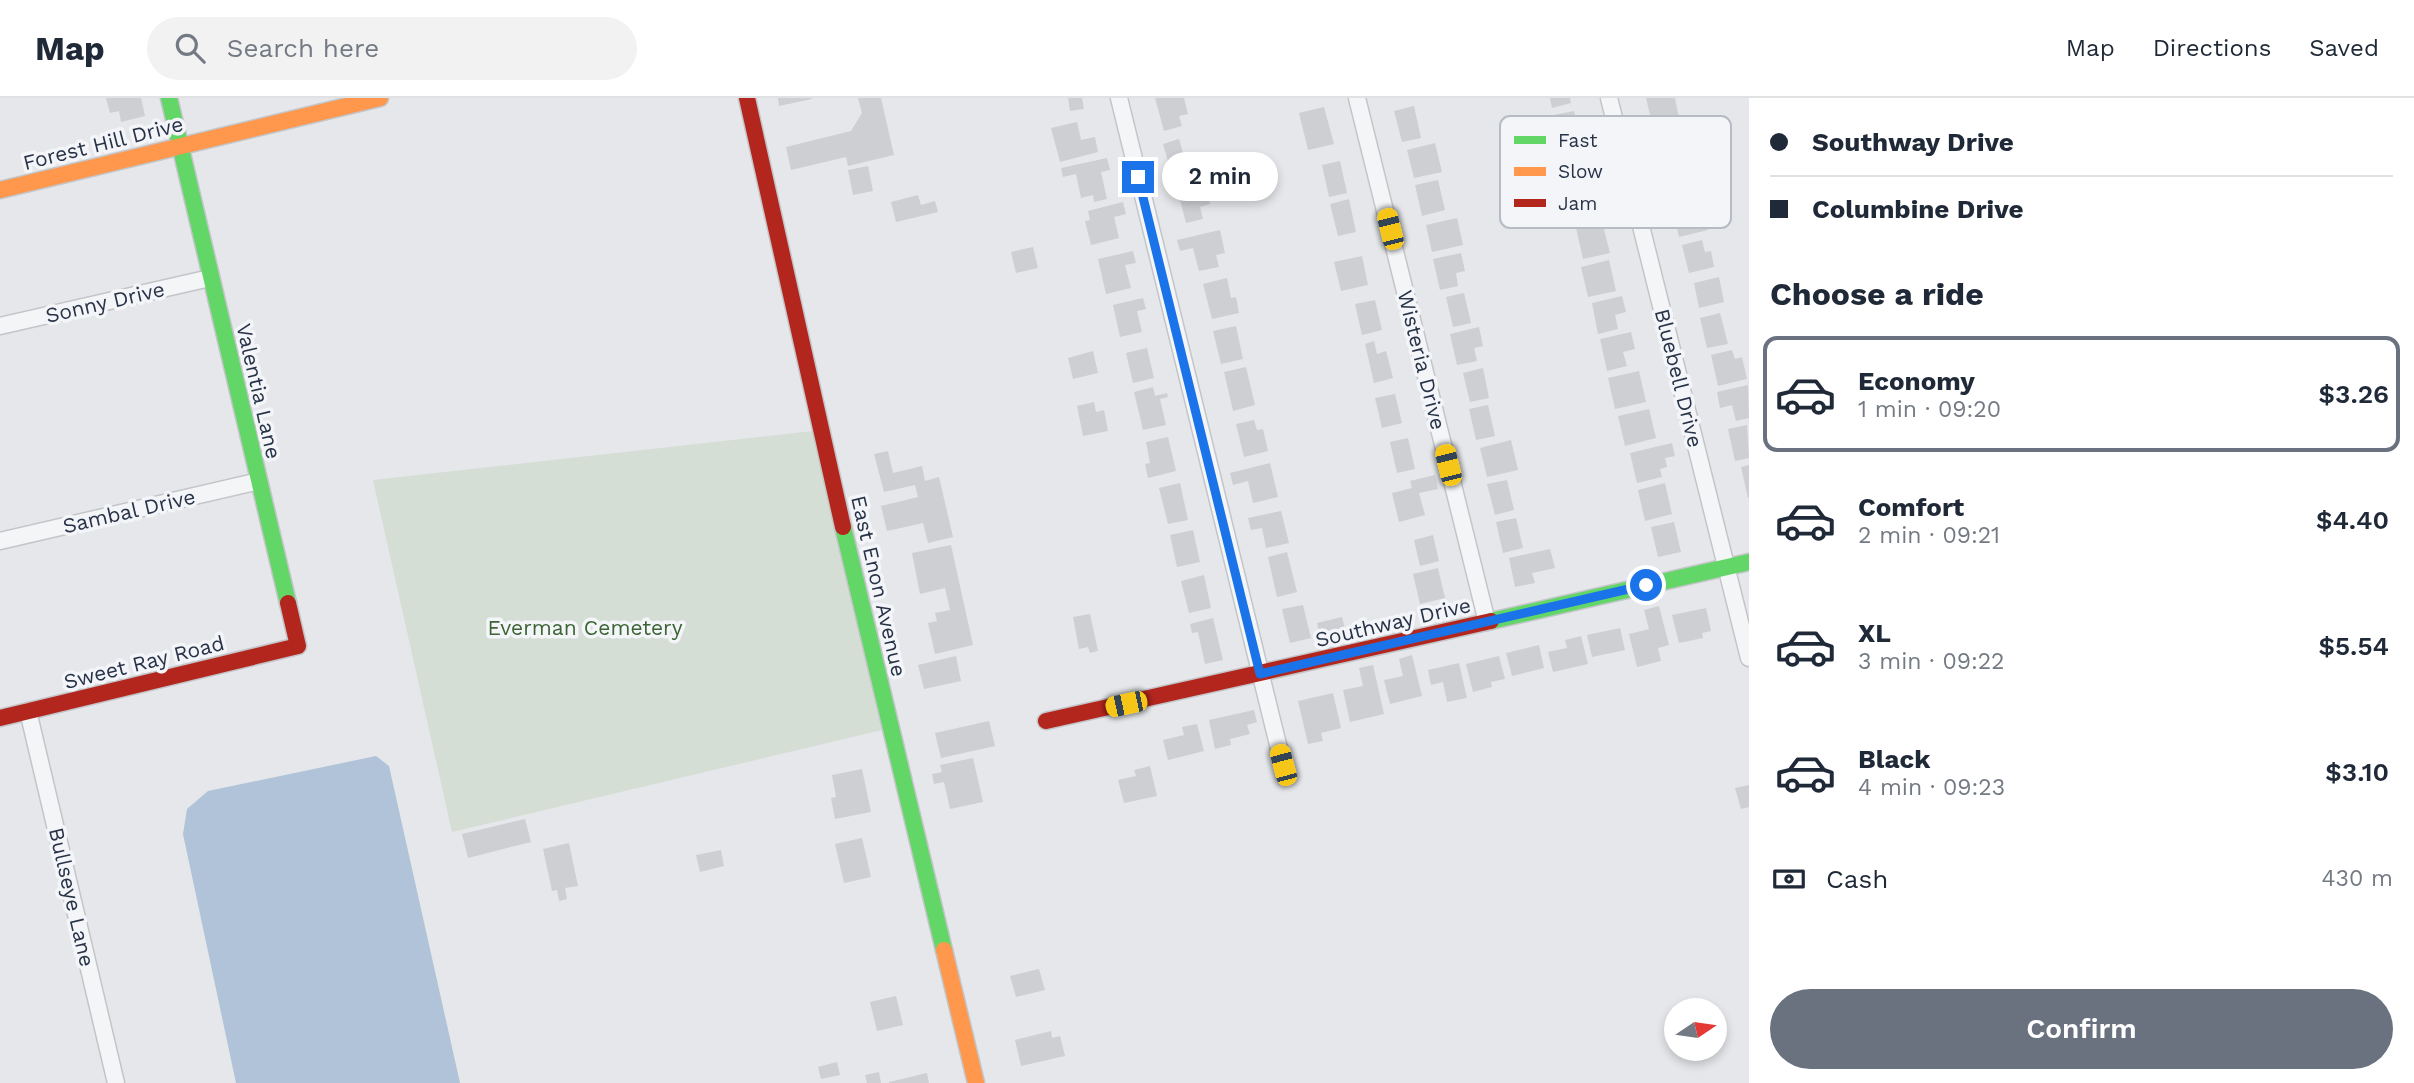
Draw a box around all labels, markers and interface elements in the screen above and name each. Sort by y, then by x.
search box [147,17,637,80]
text: Map [35,29,105,68]
icon: search [171,29,209,67]
text: Search here [227,33,379,63]
text: Map [2066,34,2115,62]
text: Directions [2153,34,2271,62]
text: Saved [2309,34,2379,62]
street label: Forest Hill Drive [20,111,186,175]
legend [1500,116,1731,228]
text: Southway Drive [1812,127,2014,157]
text: Fast [1558,129,1597,152]
callout: 2 min [1162,153,1278,202]
text: Slow [1558,160,1603,183]
route end [1122,161,1154,193]
text: 2 min [1188,163,1252,190]
text: Jam [1558,192,1597,215]
text: Columbine Drive [1812,194,2024,224]
car [1375,206,1406,252]
text: Choose a ride [1770,275,1984,313]
street label: Sonny Drive [43,276,167,328]
street label: Wisteria Drive [1393,288,1451,432]
street label: Bluebell Drive [1650,306,1708,450]
street label: Valentia Lane [231,321,287,461]
icon: car [1774,363,1837,426]
text: Economy [1858,366,1975,396]
text: $3.26 [2319,379,2389,409]
text: 1 min · 09:20 [1858,396,2001,423]
car [1433,442,1464,488]
street label: Sambal Drive [60,484,198,538]
icon: car [1774,489,1837,552]
text: Comfort [1858,492,1964,522]
street label: East Enon Avenue [846,493,912,679]
text: $4.40 [2316,505,2389,535]
text: 2 min · 09:21 [1858,522,2000,549]
route start [1630,569,1662,601]
street label: Southway Drive [1313,592,1473,652]
park label: Everman Cemetery [487,615,683,640]
icon: car [1774,615,1837,678]
text: XL [1858,618,1891,648]
street label: Sweet Ray Road [61,630,227,694]
text: $5.54 [2318,631,2389,661]
text: 3 min · 09:22 [1858,648,2005,675]
car [1104,689,1149,719]
icon: car [1774,741,1837,804]
car [1268,742,1299,788]
text: Black [1858,744,1930,774]
text: $3.10 [2325,757,2389,787]
text: 4 min · 09:23 [1858,774,2005,801]
street label: Bullseye Lane [44,825,100,969]
icon: cash [1770,860,1808,898]
text: Cash [1826,864,1888,894]
text: 430 m [2321,865,2393,892]
button: Confirm [1770,989,2393,1069]
north arrow [1664,998,1727,1060]
map controls [1664,998,1727,1061]

